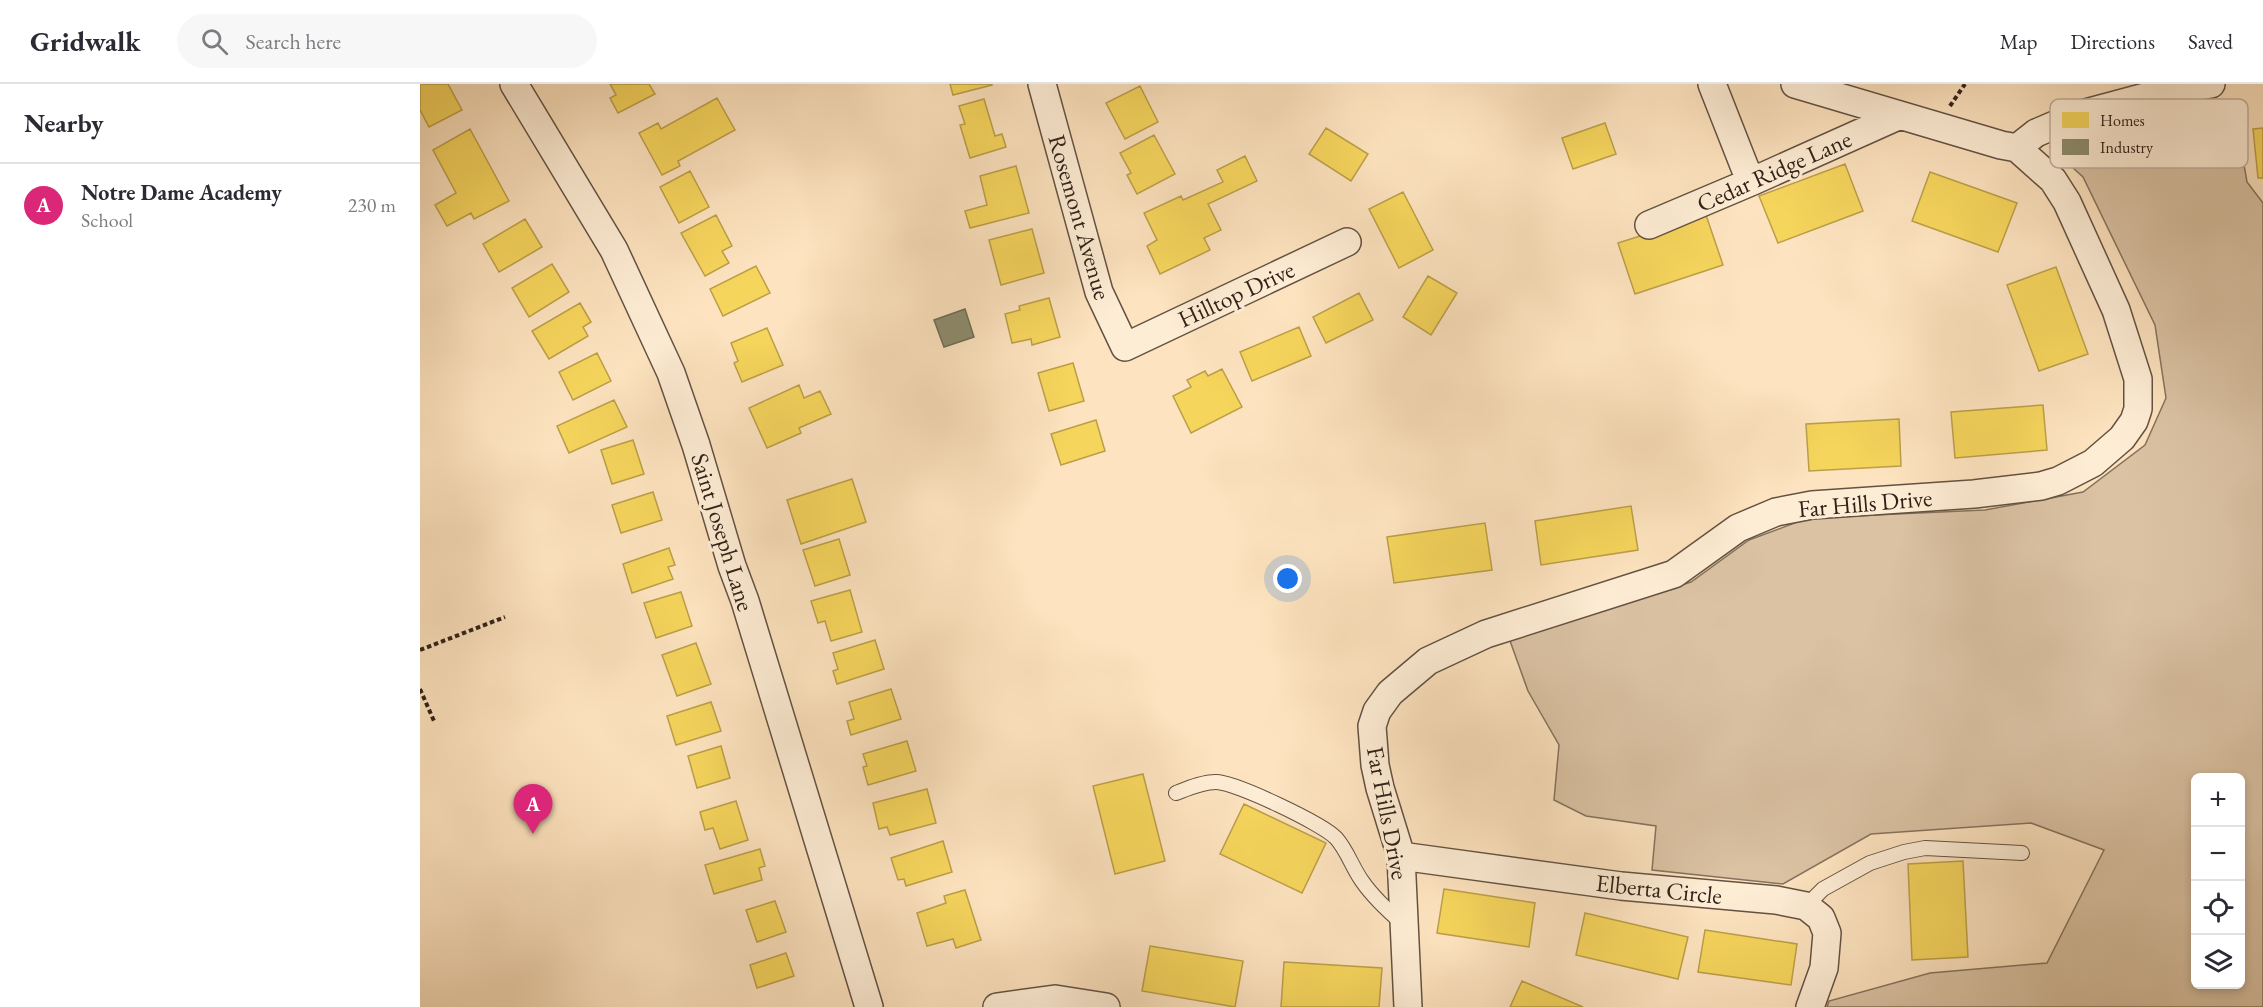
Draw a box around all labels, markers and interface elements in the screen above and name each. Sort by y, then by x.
search box [177,14,597,68]
text: Gridwalk [30,23,141,59]
icon: search [198,25,231,58]
text: Search here [246,27,341,56]
text: Map [2000,28,2037,55]
text: Directions [2070,28,2155,55]
text: Saved [2188,28,2233,55]
legend [2050,99,2248,168]
text: Nearby [24,106,104,140]
text: Homes [2100,110,2145,131]
street label: Cedar Ridge Lane [1692,123,1856,219]
street label: Rosemont Avenue [1042,131,1118,303]
text: Industry [2100,137,2154,158]
text: Notre Dame Academy [81,178,282,207]
text: A [36,192,51,218]
text: 230 m [348,192,396,218]
text: School [81,207,133,233]
street label: Hilltop Drive [1173,254,1299,334]
street label: Saint Joseph Lane [684,449,762,615]
street label: Far Hills Drive [1797,482,1933,524]
your location [1273,564,1302,593]
street label: Far Hills Drive [1360,744,1416,882]
map controls [2191,773,2245,989]
button: + [2191,773,2245,827]
pin: A [514,784,552,834]
button: − [2191,827,2245,881]
street label: Elberta Circle [1594,867,1724,911]
button: locate [2191,881,2245,935]
button: layers [2191,935,2245,989]

